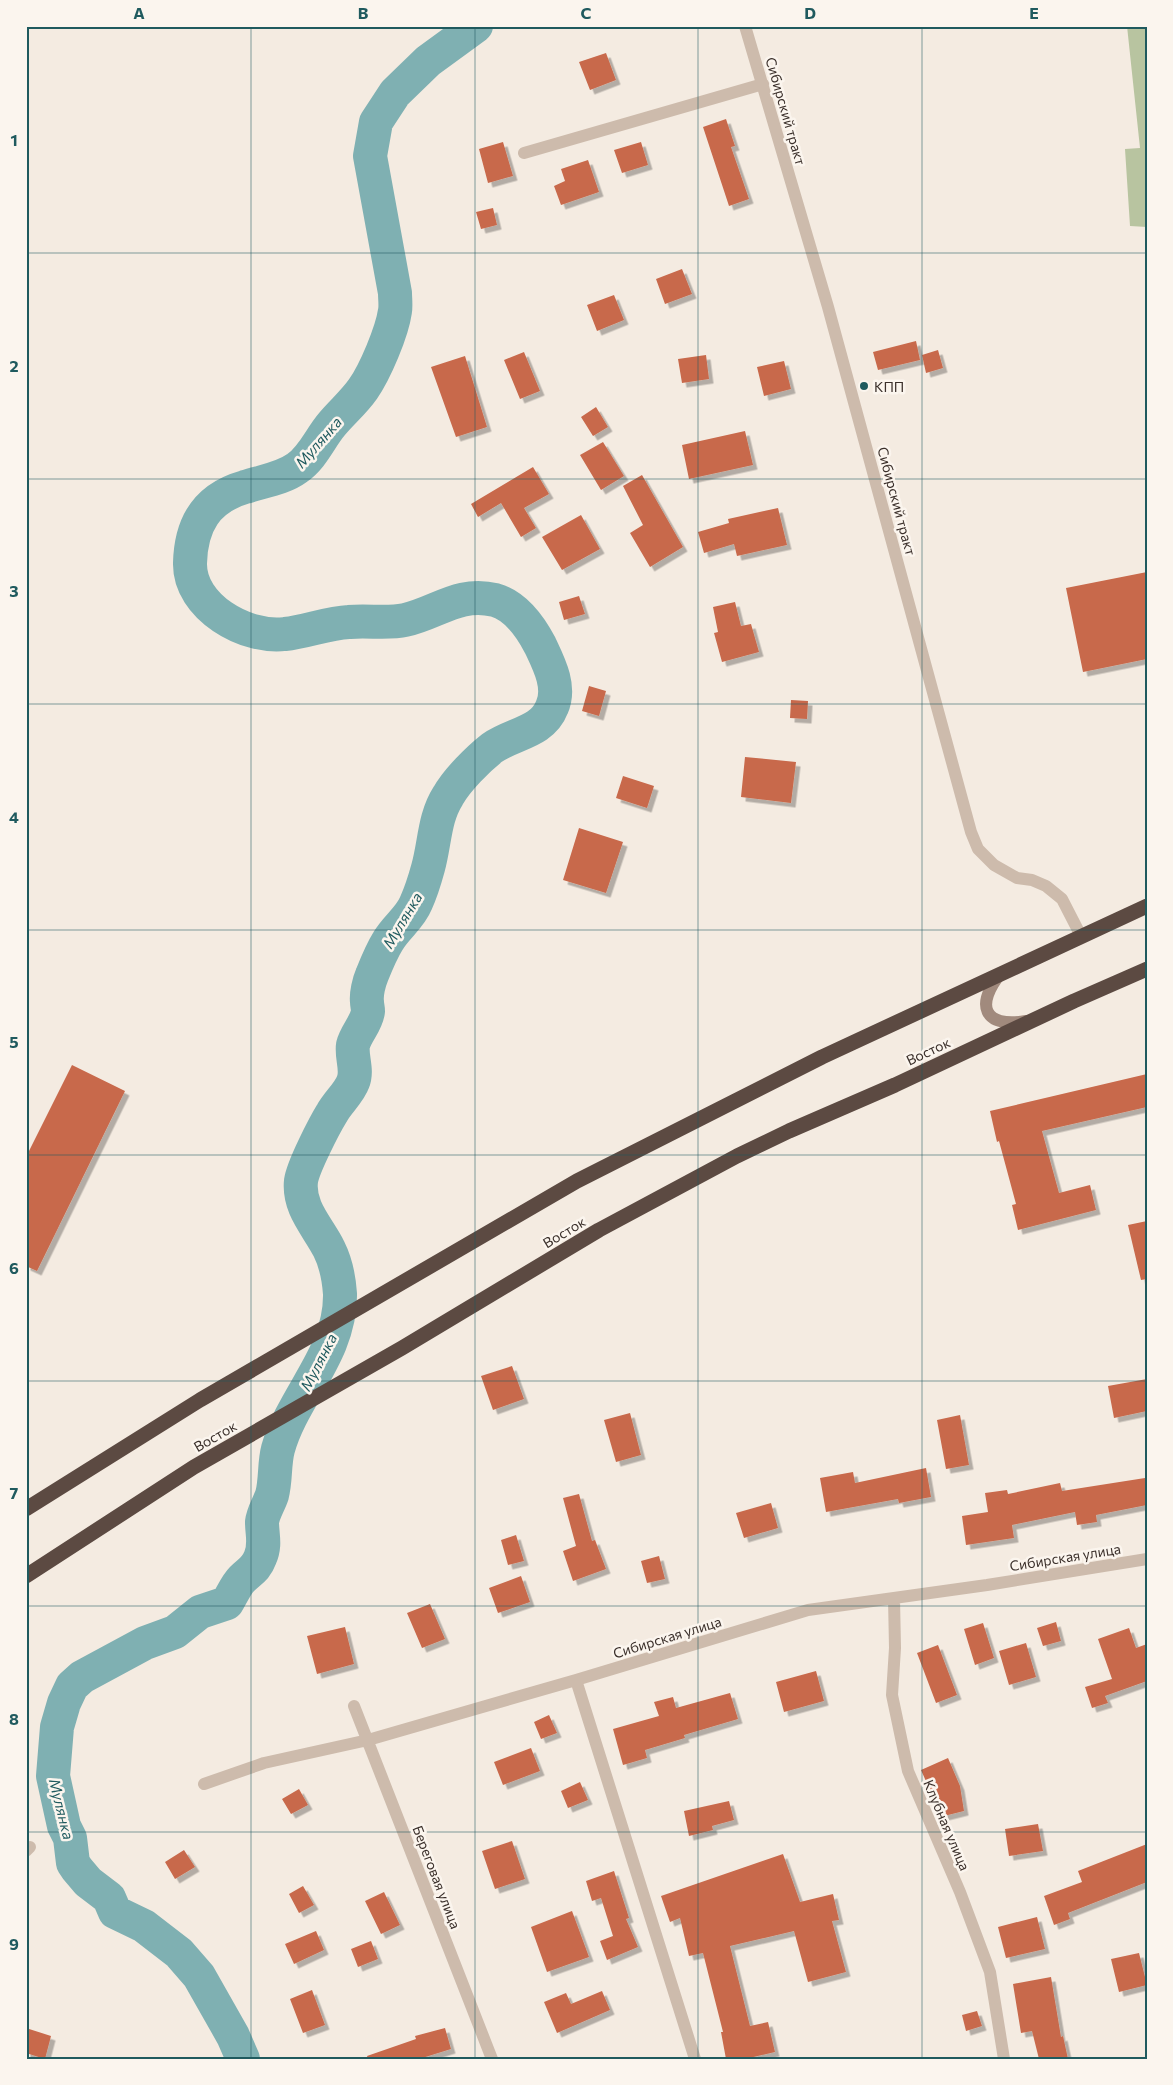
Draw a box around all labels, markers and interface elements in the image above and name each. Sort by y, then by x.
text: A [133,3,145,22]
text: B [358,3,369,22]
text: C [581,3,592,22]
text: D [804,3,816,22]
text: E [1029,3,1039,22]
street label: Сибирский тракт [762,55,810,167]
text: 1 [10,130,18,149]
text: 2 [9,356,19,375]
place label: КПП [874,378,904,395]
marker: КПП [858,380,870,392]
water label: Мулянка [291,413,345,471]
street label: Сибирский тракт [874,445,920,557]
text: 3 [9,581,19,600]
text: 4 [9,807,19,826]
water label: Мулянка [378,889,426,951]
text: 5 [9,1032,19,1051]
street label: Восток [903,1033,953,1069]
street label: Восток [540,1212,589,1251]
text: 6 [9,1258,19,1277]
water label: Мулянка [296,1330,340,1394]
street label: Восток [191,1417,240,1455]
text: 7 [10,1483,19,1502]
street label: Сибирская улица [1008,1540,1122,1574]
street label: Сибирская улица [611,1612,723,1662]
text: 8 [9,1709,19,1728]
water label: Мулянка [46,1777,78,1841]
street label: Клубная улица [920,1777,974,1873]
street label: Береговая улица [410,1823,464,1931]
text: 9 [9,1934,19,1953]

